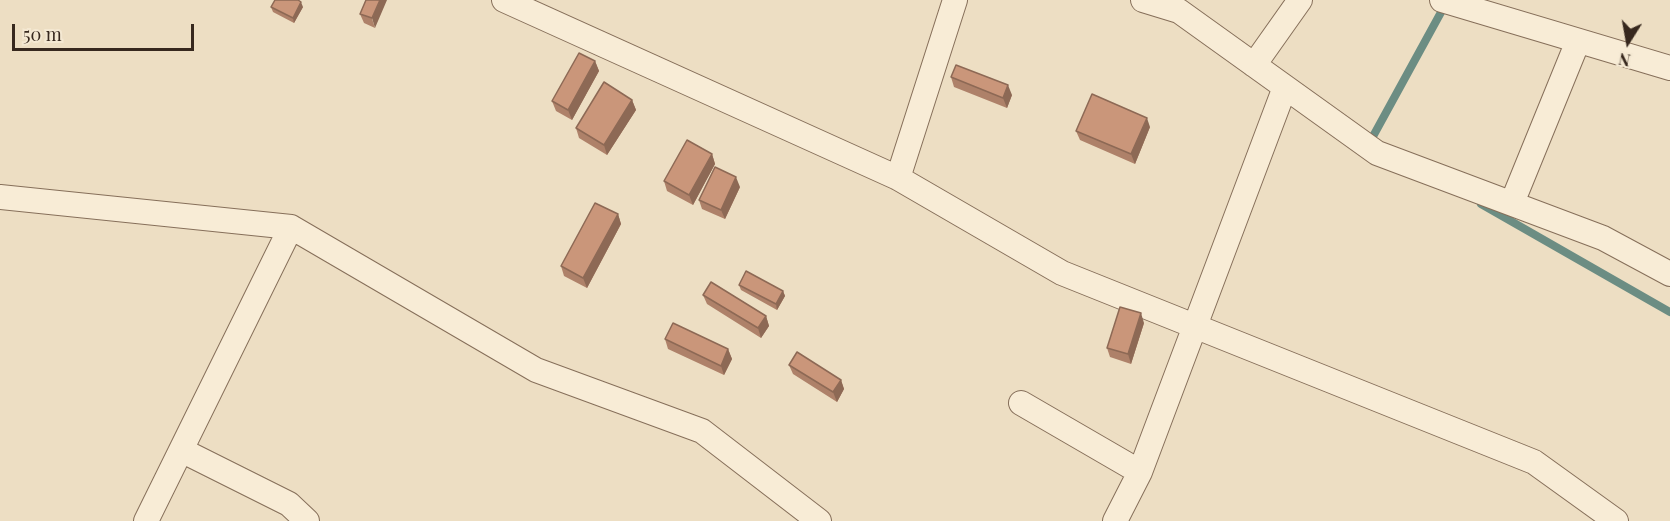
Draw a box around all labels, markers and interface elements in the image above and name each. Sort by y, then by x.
scale bar [15,12,196,50]
north arrow [1598,12,1658,72]
text: 50 m [23,22,62,46]
text: N [1617,49,1632,72]

